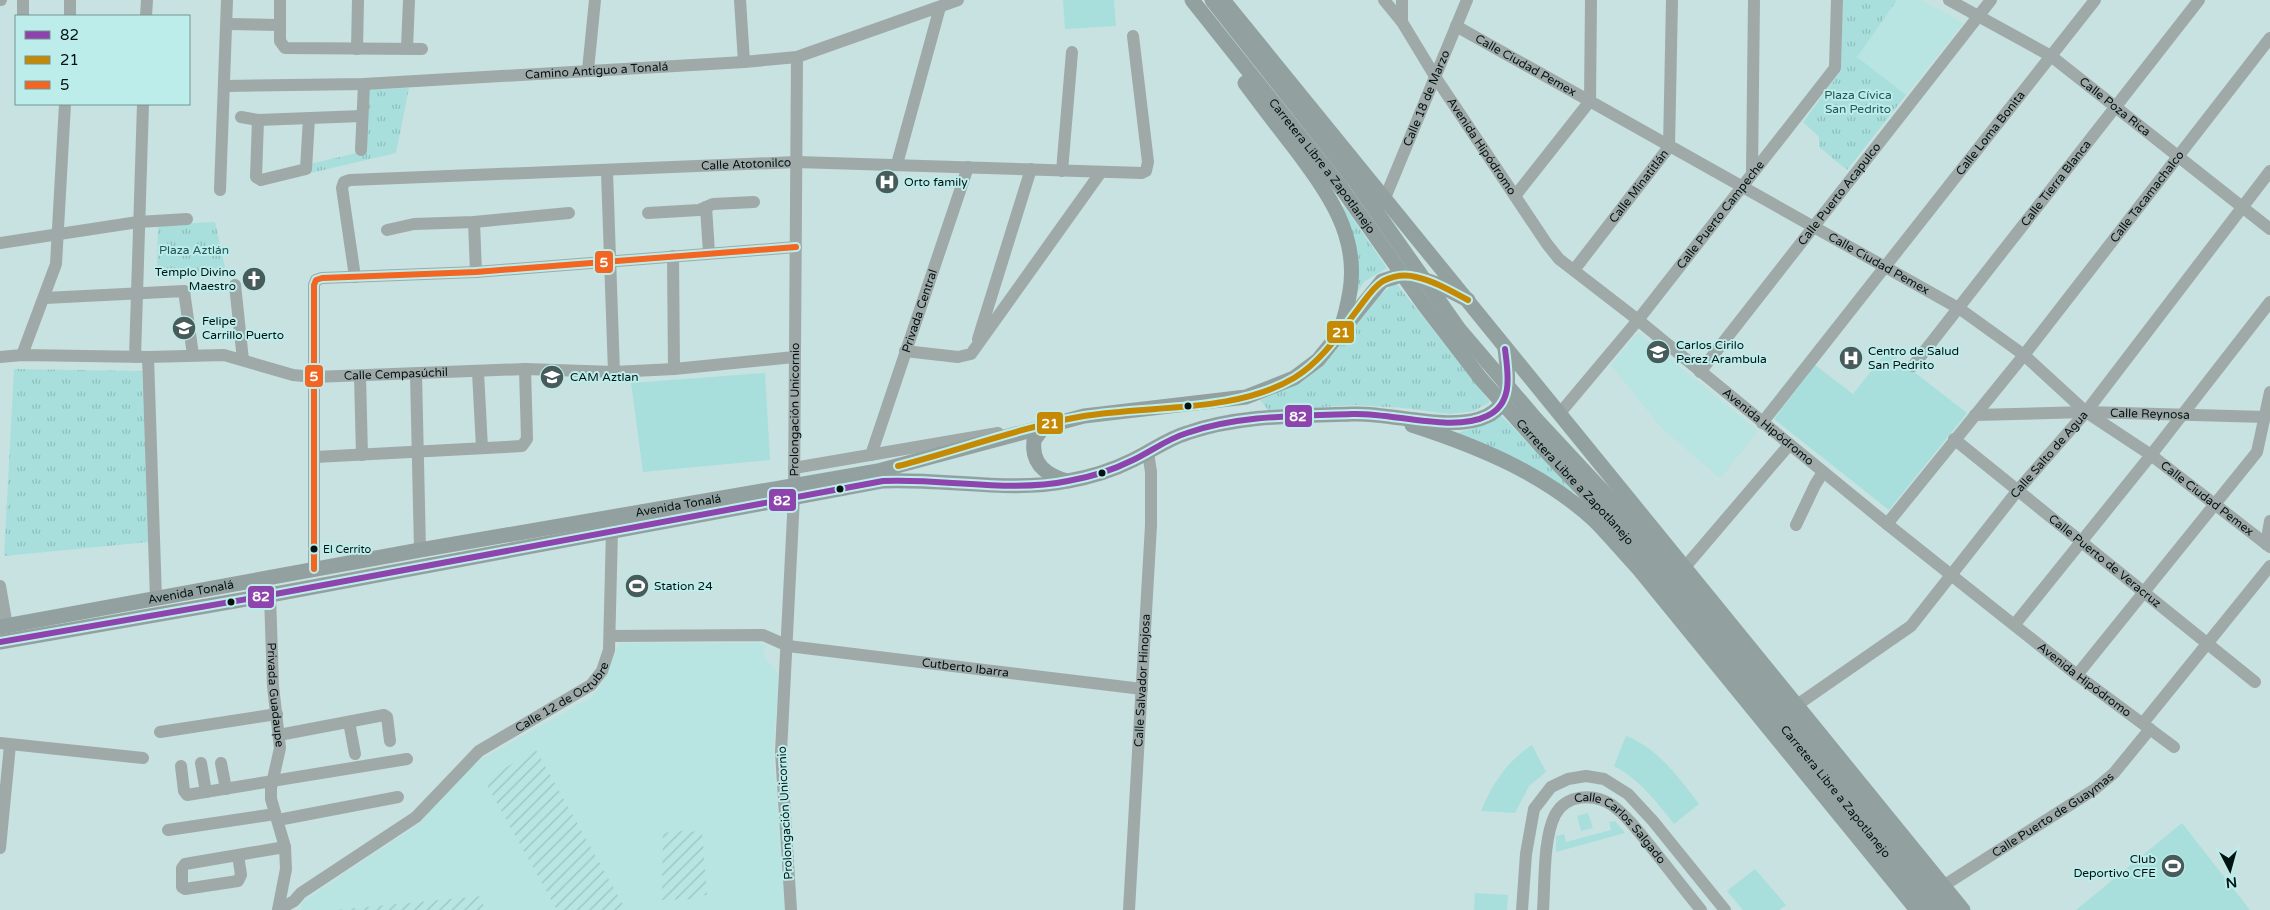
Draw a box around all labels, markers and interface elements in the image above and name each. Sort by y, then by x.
legend [15,15,190,105]
text: 82 [60,26,79,44]
street label: Calle Ciudad Pemex [1473,31,1579,99]
street label: Calle 18 de Marzo [1400,48,1452,148]
text: 21 [60,51,79,69]
street label: Camino Antiguo a Tonalá [525,59,669,82]
street label: Calle Poza Rica [2077,74,2153,139]
text: 5 [60,76,69,94]
park label: Plaza Cívica San Pedrito [1824,88,1892,116]
street label: Calle Loma Bonita [1953,88,2028,178]
street label: Avenida Hipódromo [1444,95,1519,197]
street label: Carretera Libre a Zapotlanejo [1266,96,1378,236]
street label: Calle Tierra Blanca [2018,137,2094,229]
street label: Calle Puerto Acapulco [1795,140,1884,248]
street label: Calle Minatitlán [1606,147,1671,225]
street label: Calle Tacamachalco [2107,148,2187,245]
street label: Calle Atotonilco [701,155,791,173]
street label: Calle Puerto Campeche [1674,158,1767,272]
hospital icon: Orto family [874,169,900,195]
place label: Orto family [904,175,968,189]
street label: Calle Ciudad Pemex [1826,230,1932,297]
park label: Plaza Aztlán [159,243,229,257]
line badge: 5 [594,250,614,274]
text: 5 [600,254,609,271]
place label: Templo Divino Maestro [155,265,236,293]
church icon: Templo Divino Maestro [241,266,267,292]
street label: Privada Central [899,267,940,354]
place label: Felipe Carrillo Puerto [202,314,284,342]
school or university icon: Felipe Carrillo Puerto [171,315,197,341]
line badge: 21 [1326,320,1355,344]
text: 21 [1332,324,1350,341]
place label: Carlos Cirilo Perez Arambula [1676,338,1767,366]
school or university icon: Carlos Cirilo Perez Arambula [1645,339,1671,365]
street label: Prolongación Unicornio [787,343,802,477]
place label: Centro de Salud San Pedrito [1868,344,1959,372]
hospital icon: Centro de Salud San Pedrito [1838,345,1864,371]
line badge: 5 [304,364,324,388]
school or university icon: CAM Aztlan [539,364,565,390]
street label: Calle Cempasúchil [344,365,448,383]
text: 5 [310,368,319,385]
place label: CAM Aztlan [570,370,639,384]
street label: Avenida Hipódromo [1720,385,1817,468]
unlabelled marker [1183,401,1193,411]
line badge: 82 [1284,404,1313,428]
street label: Calle Reynosa [2110,406,2190,422]
text: 82 [1289,408,1307,425]
street label: Calle Salto de Agua [2007,408,2091,501]
line badge: 21 [1036,411,1064,435]
text: 21 [1041,415,1059,432]
street label: Carretera Libre a Zapotlanejo [1513,416,1636,548]
street label: Calle Ciudad Pemex [2158,458,2256,539]
unlabelled marker [1097,468,1107,478]
unlabelled marker [835,484,845,494]
line badge: 82 [768,488,797,512]
street label: Avenida Tonalá [634,491,722,520]
text: 82 [773,492,791,509]
street label: Calle Puerto de Veracruz [2046,511,2164,610]
place label: El Cerrito [323,543,372,556]
marker: El Cerrito [309,544,319,554]
sports icon: Station 24 [624,573,650,599]
street label: Avenida Tonalá [147,577,235,607]
place label: Station 24 [654,579,713,593]
line badge: 82 [247,585,275,609]
text: 82 [252,588,270,605]
unlabelled marker [226,597,236,607]
street label: Calle Salvador Hinojosa [1131,613,1153,747]
street label: Avenida Hipódromo [2035,640,2134,720]
street label: Privada Guadaupe [265,642,287,748]
street label: Cutberto Ibarra [921,655,1010,680]
street label: Calle 12 de Octubre [513,660,611,735]
street label: Carretera Libre a Zapotlanejo [1778,723,1894,861]
street label: Prolongación Unicornio [775,746,795,880]
street label: Calle Puerto de Guaymas [1989,769,2117,860]
street label: Calle Carlos Salgado [1573,790,1669,867]
north arrow [2205,845,2255,895]
place label: Club Deportivo CFE [2073,852,2156,880]
sports icon: Club Deportivo CFE [2160,853,2186,879]
text: N [2225,873,2238,891]

